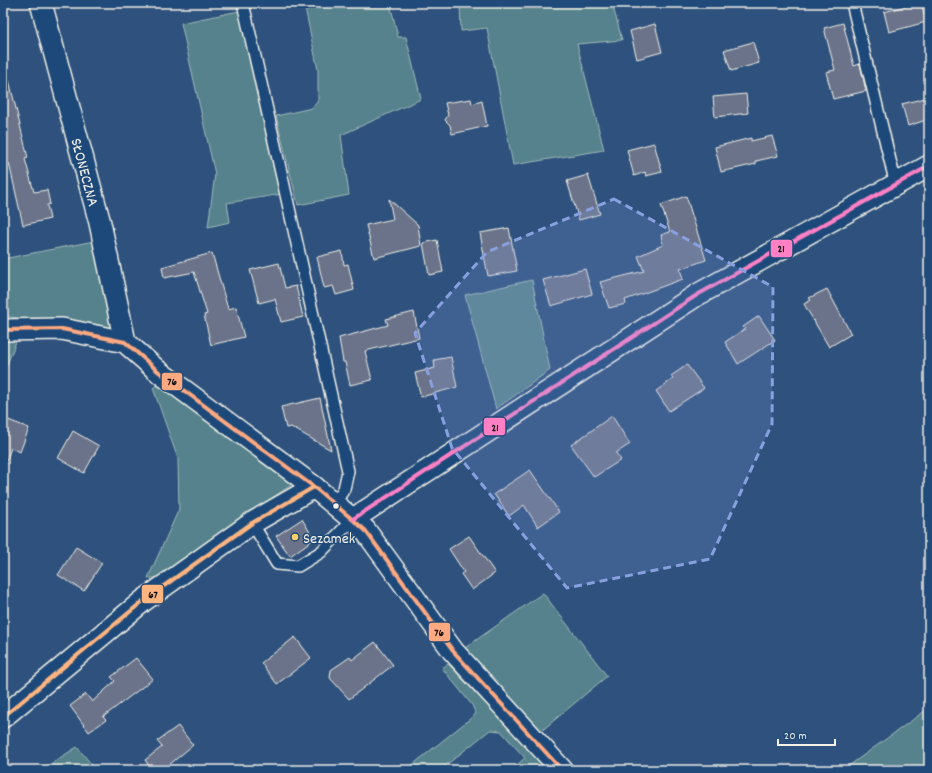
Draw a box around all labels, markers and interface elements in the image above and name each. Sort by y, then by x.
street label: SŁONECZNA [63,136,104,210]
line badge: 21 [770,239,793,258]
text: 21 [777,242,785,258]
line badge: 76 [161,372,183,391]
text: 76 [167,375,177,391]
line badge: 21 [483,417,506,436]
text: 21 [491,421,499,437]
unlabelled marker [331,501,341,511]
place label: Sezamek [303,528,355,551]
marker: Sezamek [290,532,300,542]
line badge: 67 [141,584,164,604]
text: 67 [148,588,159,604]
line badge: 76 [428,622,451,642]
text: 76 [434,626,444,642]
scale bar [778,721,835,747]
text: 20 m [784,728,807,745]

